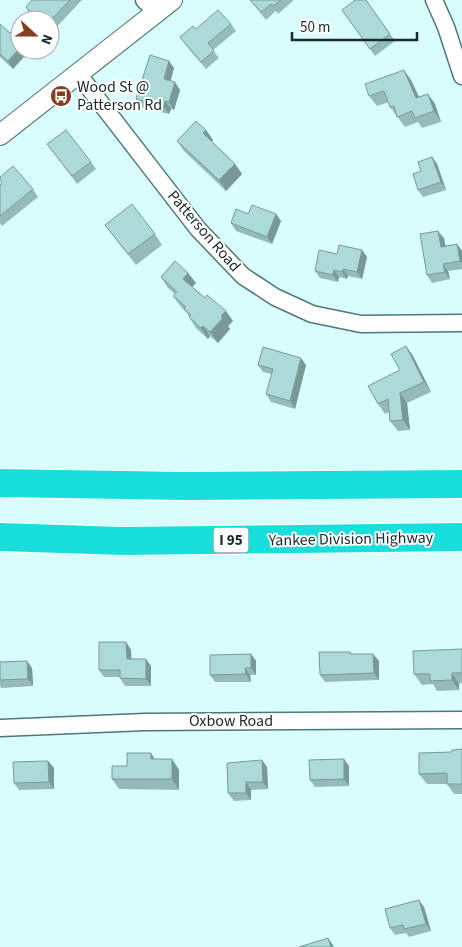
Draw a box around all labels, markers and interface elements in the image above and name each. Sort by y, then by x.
north arrow [10,10,60,60]
scale bar [292,10,417,42]
text: 50 m [300,17,330,38]
text: N [35,31,57,47]
place label: Wood St @ Patterson Rd [77,76,162,116]
bus stop icon: Wood St @ Patterson Rd [49,84,73,108]
street label: Patterson Road [162,185,246,277]
street label: Yankee Division Highway [268,527,434,551]
road number: I 95 [214,528,248,552]
street label: Oxbow Road [189,710,273,732]

